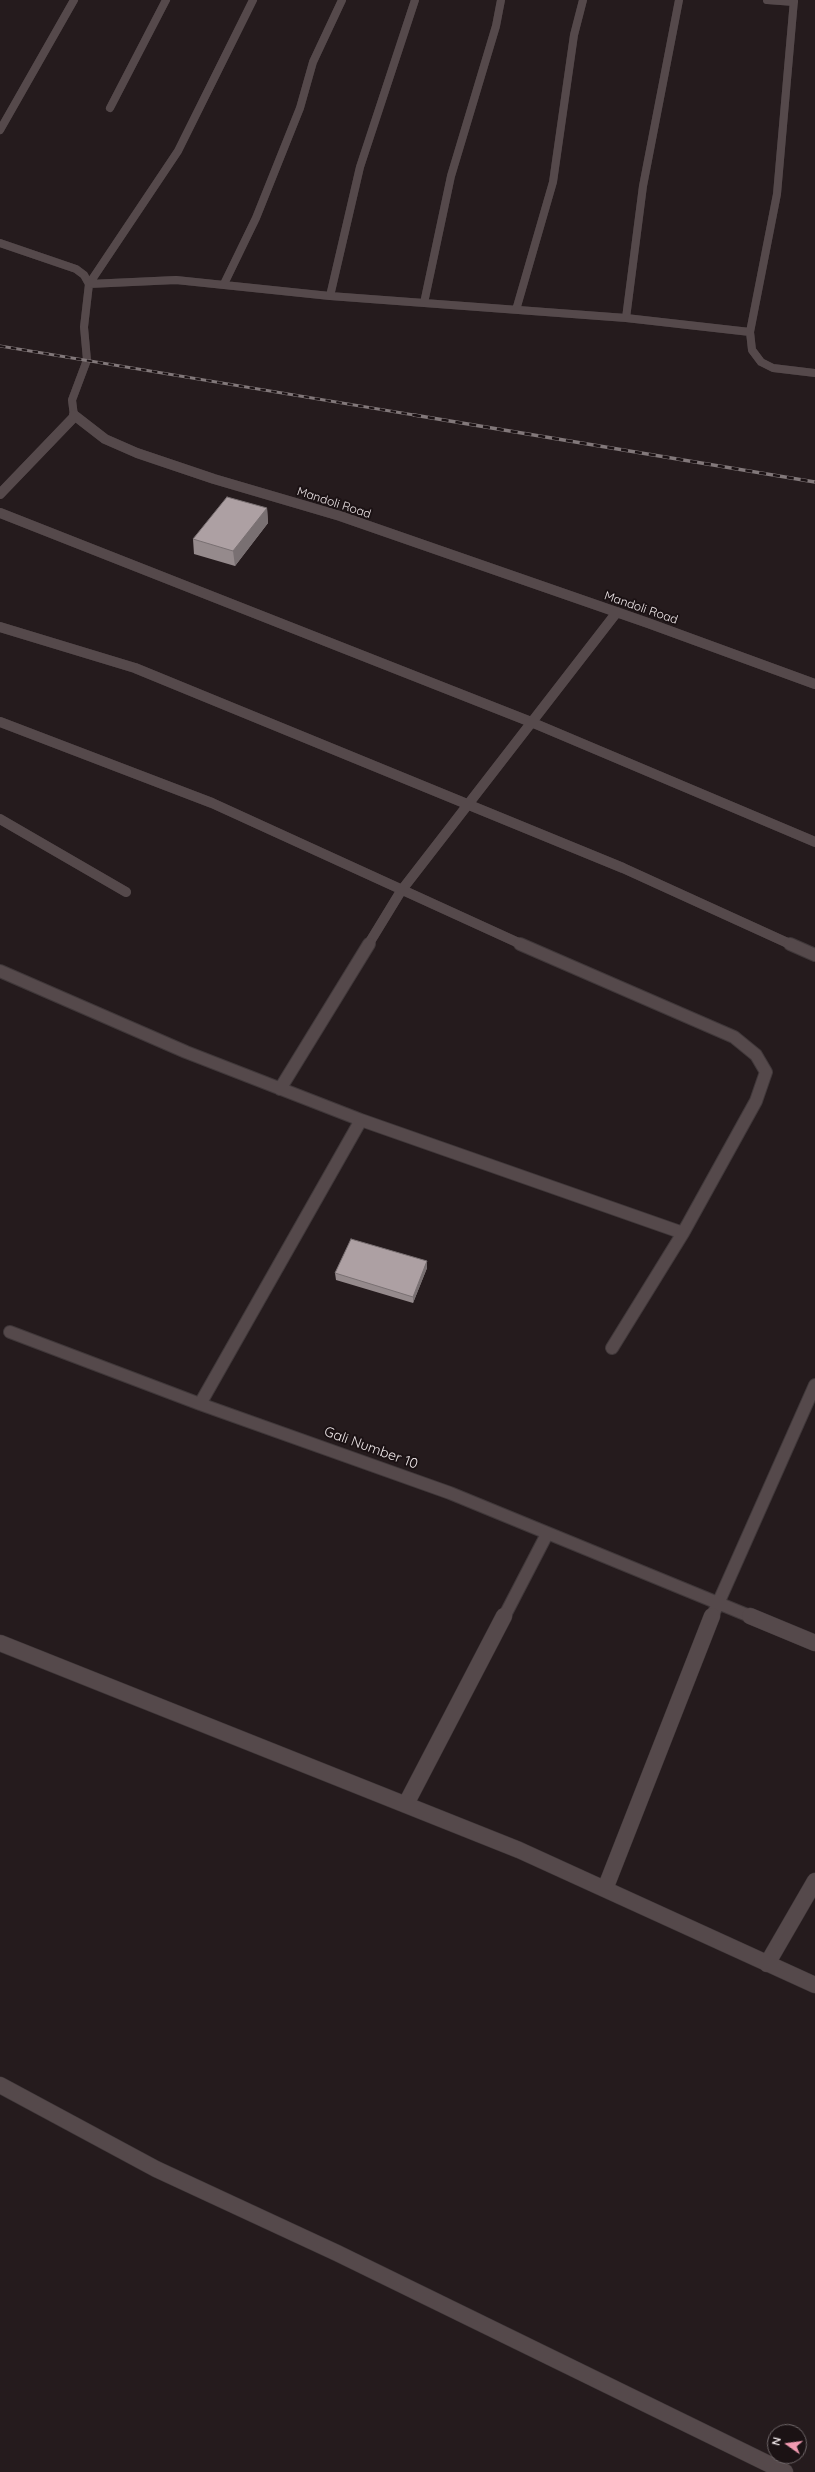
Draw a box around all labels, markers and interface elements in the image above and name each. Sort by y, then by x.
street label: Mandoli Road [295,484,373,522]
street label: Mandoli Road [602,589,680,627]
street label: Gali Number 10 [322,1423,420,1473]
north arrow [767,2424,807,2464]
text: N [769,2436,784,2447]

